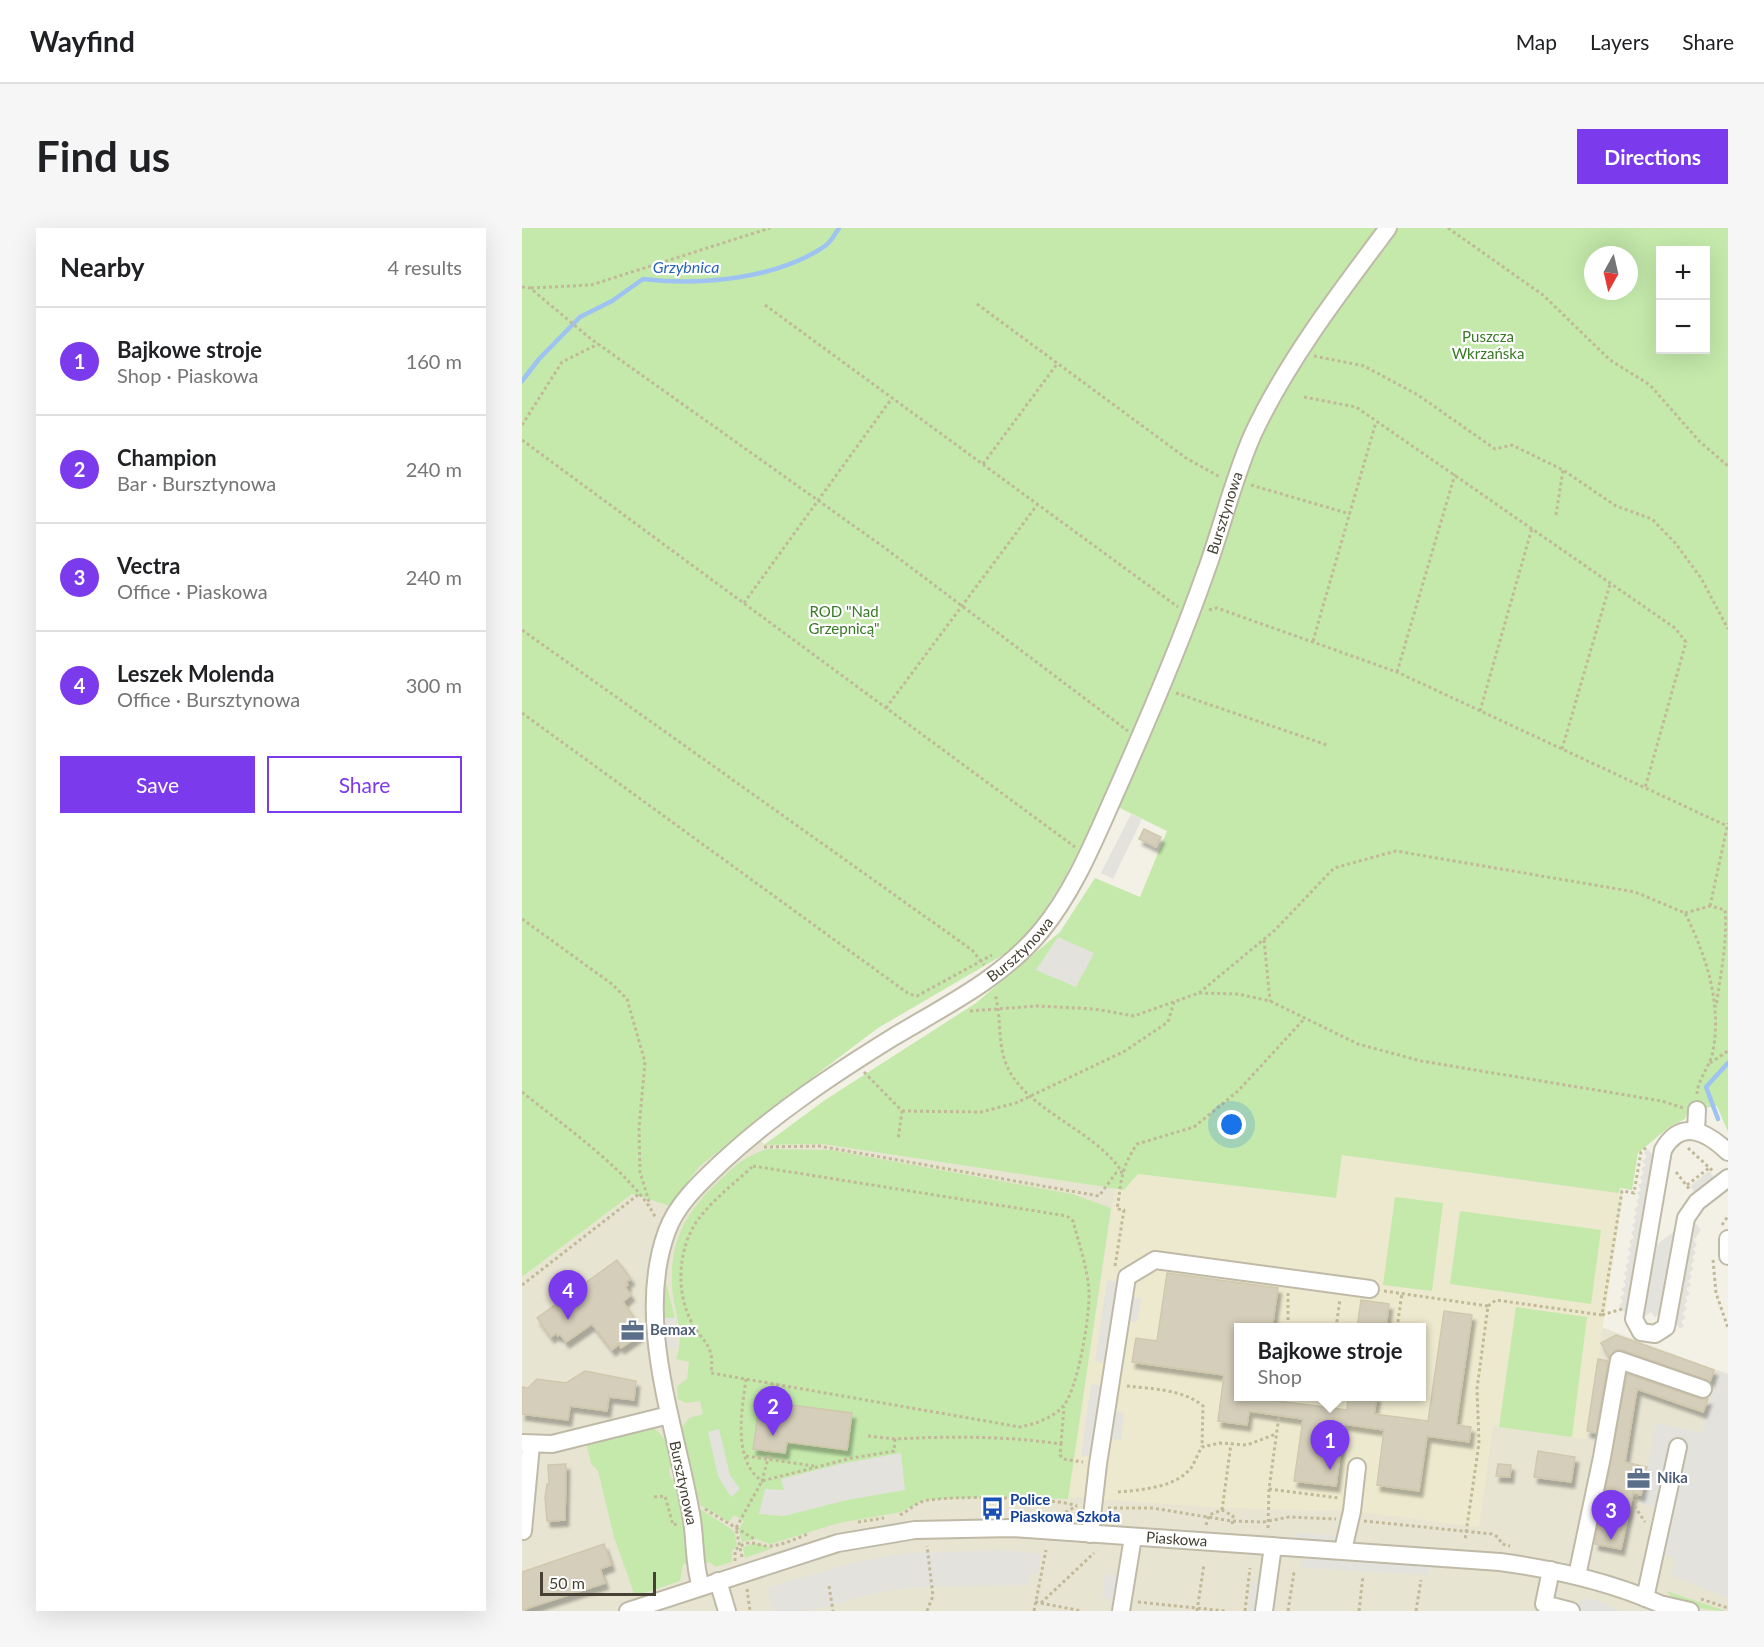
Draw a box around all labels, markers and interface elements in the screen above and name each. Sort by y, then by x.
text: Wayfind [30,24,135,58]
text: Map [1516,29,1557,54]
text: Layers [1590,29,1649,54]
text: Share [1682,29,1734,54]
button: Directions [1577,129,1728,184]
text: Find us [36,131,170,181]
north arrow [1584,246,1638,300]
map controls [1656,246,1710,354]
button: + [1656,246,1710,300]
text: Nearby [60,251,145,283]
text: 4 results [387,255,462,279]
water label: Grzybnica [653,257,719,276]
button: − [1656,300,1710,354]
park label: Puszcza Wkrzańska [1452,327,1524,362]
text: Bajkowe stroje [117,336,262,363]
text: 1 [74,349,85,373]
text: 160 m [406,349,462,373]
text: Shop · Piaskowa [117,363,259,387]
text: Champion [117,444,217,471]
text: 2 [74,457,85,481]
text: 240 m [406,457,462,481]
street label: Bursztynowa [1202,469,1246,557]
text: Bar · Bursztynowa [117,471,276,495]
text: Vectra [117,552,180,579]
text: 3 [74,565,85,589]
text: 240 m [406,565,462,589]
text: Office · Piaskowa [117,579,268,603]
park label: ROD "Nad Grzepnicą" [808,602,880,637]
text: Leszek Molenda [117,660,274,687]
text: 4 [74,673,85,697]
text: 300 m [406,673,462,697]
text: Office · Bursztynowa [117,687,300,711]
button: Save [60,756,255,813]
button: Share [267,756,462,813]
street label: Bursztynowa [983,913,1057,985]
your location [1217,1110,1246,1139]
pin: 4 [548,1270,588,1320]
office icon: Bemax [619,1317,645,1343]
place label: Bemax [650,1320,696,1338]
popup [1234,1323,1426,1401]
text: Bajkowe stroje [1258,1337,1402,1364]
text: Shop [1258,1364,1302,1388]
pin: 2 [754,1386,792,1436]
pin: 1 [1310,1420,1350,1470]
street label: Bursztynowa [666,1439,702,1527]
office icon: Nika [1626,1465,1652,1491]
place label: Nika [1657,1468,1688,1486]
place label: Police Piaskowa Szkoła [1010,1490,1120,1525]
pin: 3 [1592,1490,1630,1540]
bus stop icon: Police Piaskowa Szkoła [979,1496,1005,1522]
street label: Piaskowa [1146,1527,1208,1550]
scale bar [540,1569,656,1596]
text: 50 m [549,1573,585,1592]

